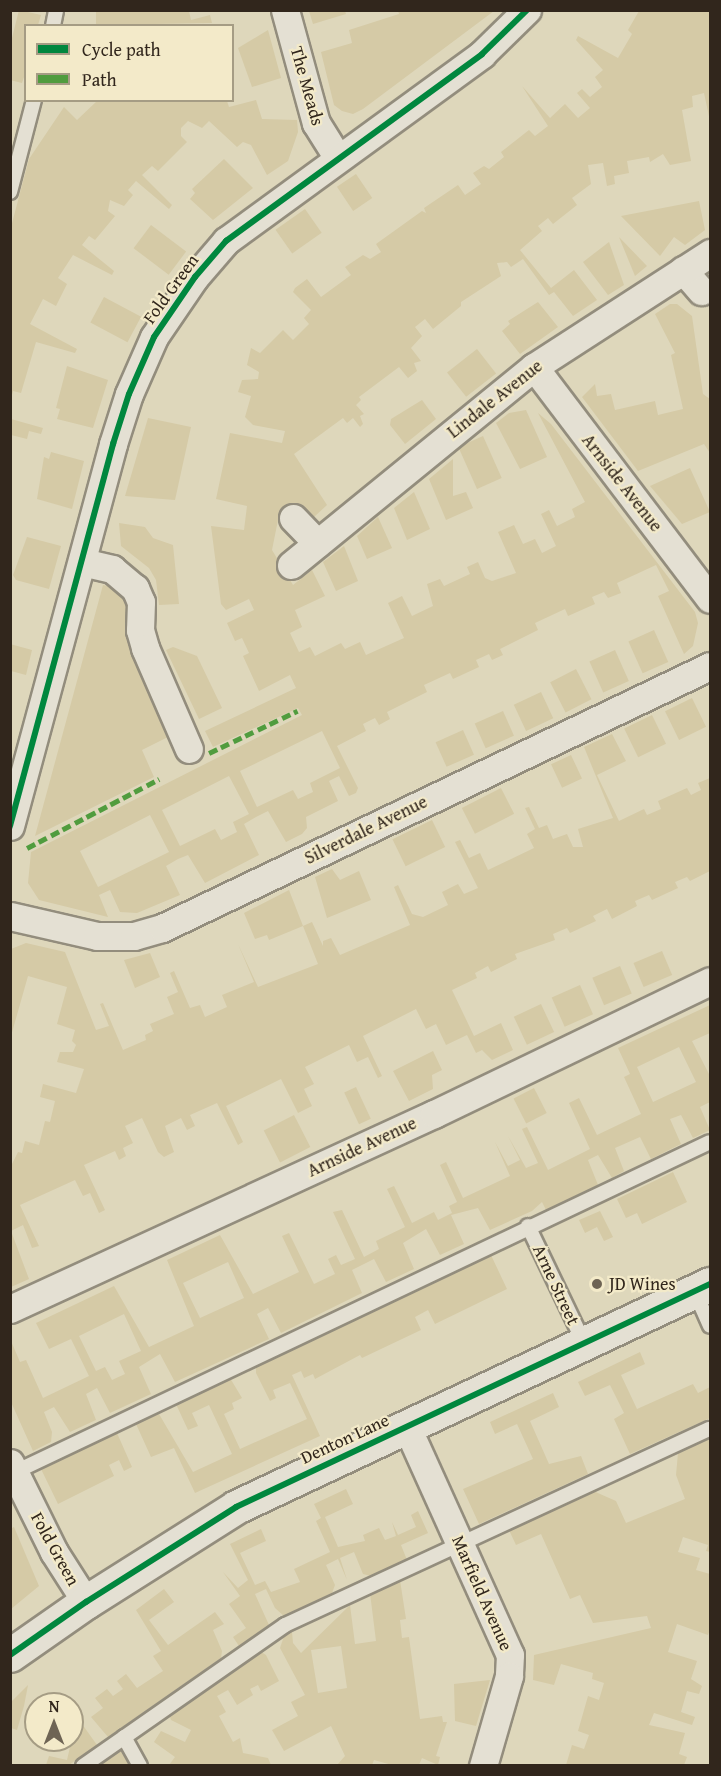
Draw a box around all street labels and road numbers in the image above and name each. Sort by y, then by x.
street label: The Meads [285,44,329,128]
street label: Fold Green [139,250,203,328]
street label: Lindale Avenue [443,355,547,443]
street label: Arnside Avenue [577,430,667,536]
street label: Silverdale Avenue [301,791,431,869]
street label: Arnside Avenue [304,1112,420,1182]
street label: Arne Street [528,1241,584,1329]
street label: Denton Lane [297,1409,393,1469]
street label: Fold Green [26,1508,84,1590]
street label: Marfield Avenue [447,1532,517,1654]

